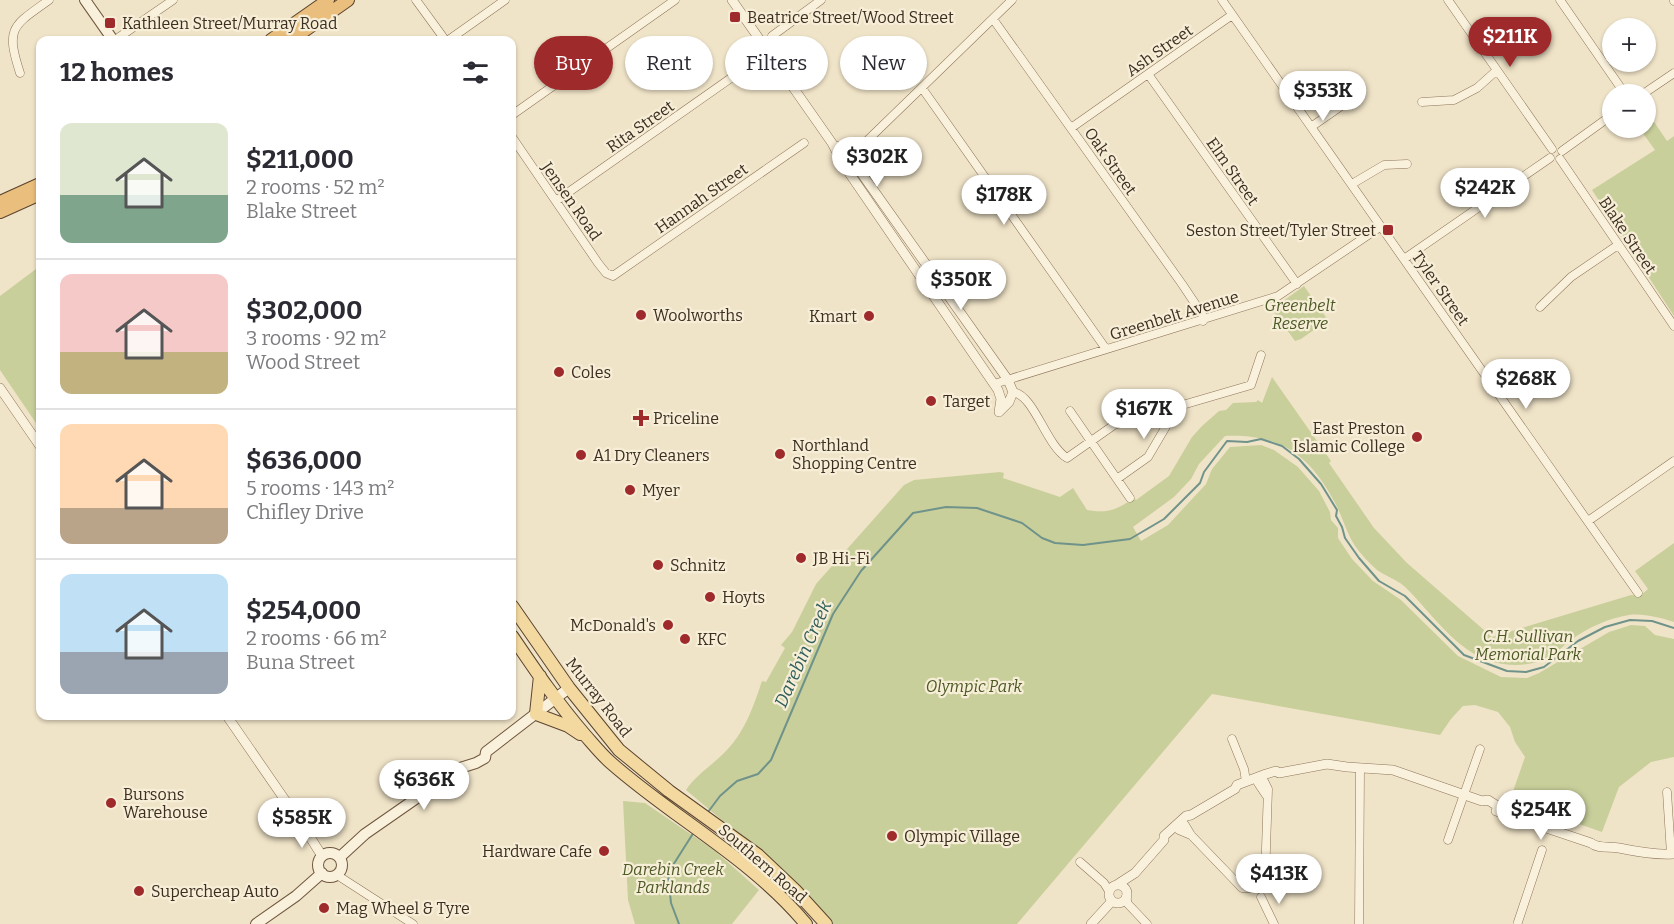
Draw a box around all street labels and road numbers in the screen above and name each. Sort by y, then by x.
street label: Ash Street [1122,20,1196,80]
street label: Rita Street [603,96,678,157]
street label: Oak Street [1081,124,1141,199]
street label: Elm Street [1202,134,1263,209]
street label: Jensen Road [537,158,606,245]
street label: Hannah Street [651,159,751,237]
street label: Blake Street [1595,193,1660,278]
street label: Tyler Street [1408,247,1473,329]
street label: Greenbelt Avenue [1107,287,1241,344]
street label: Murray Road [562,654,636,741]
street label: Southern Road [715,820,811,907]

